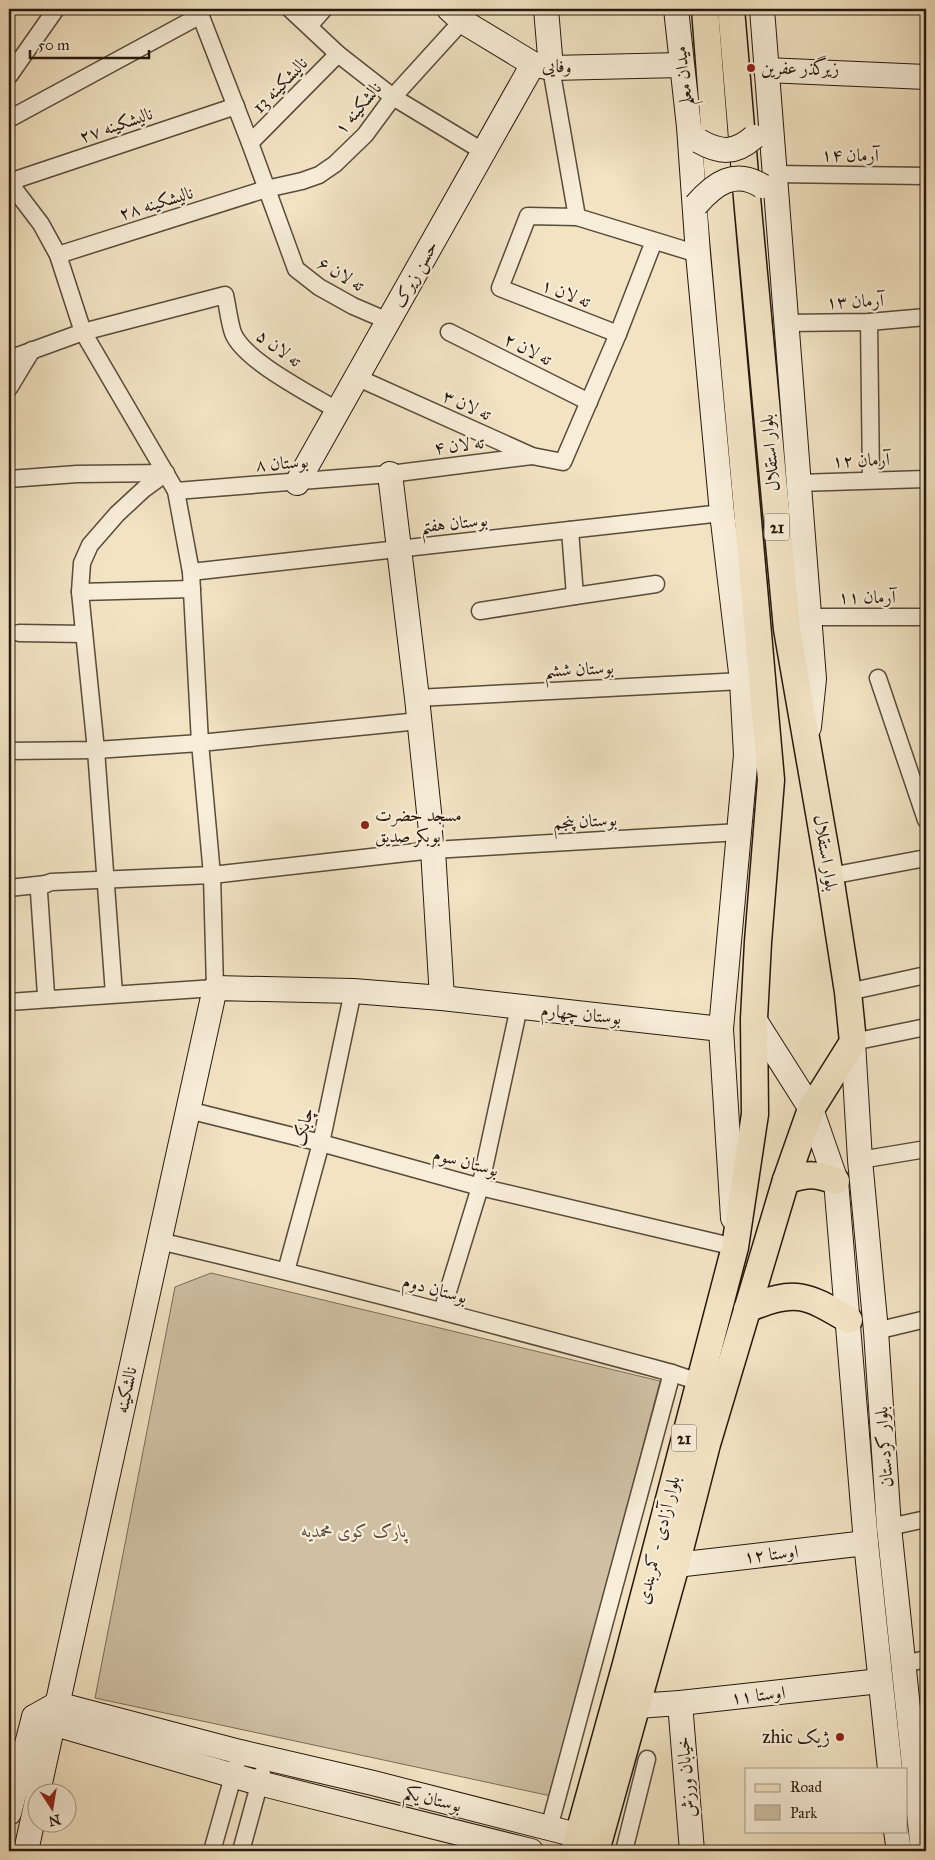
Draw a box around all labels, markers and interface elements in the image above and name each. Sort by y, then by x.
scale bar [30,28,149,60]
text: 50 m [38,36,70,54]
street label: میدان معلم [669,44,704,107]
street label: نالیشکینه 13 [248,52,312,118]
street label: وفایی [541,54,573,79]
place label: زیرگذر عفرین [761,55,839,80]
marker: زیرگذر عفرین [745,62,757,74]
street label: نالشکینه ۱ [330,77,386,139]
street label: نالیشکینه ۲۷ [76,102,156,148]
street label: آرمان ۱۴ [821,144,881,167]
street label: نالیشکینه ۲۸ [116,181,196,225]
street label: حسن زیرک [388,237,443,312]
street label: ته لان ۶ [314,252,369,297]
street label: ته لان ۱ [539,274,594,313]
street label: آرمان ۱۳ [826,289,886,313]
street label: ته لان ۵ [252,324,306,372]
street label: ته لان ۲ [501,328,556,370]
street label: ته لان ۳ [440,385,495,426]
street label: بلوار استقلال [756,414,784,492]
street label: ته لان ۴ [433,431,486,459]
street label: آرمان ۱۲ [832,448,892,472]
street label: بوستان ۸ [255,450,309,476]
street label: بوستان هفتم [419,509,489,544]
road number: 21 [764,514,790,540]
street label: آرمان ۱۱ [838,586,898,608]
street label: بوستان ششم [544,656,615,689]
place label: مسجد حضرت ابوبکر صدیق [375,804,462,848]
street label: بوستان پنجم [552,808,618,840]
street label: بلوار استقلال [809,813,843,893]
marker: مسجد حضرت ابوبکر صدیق [359,819,371,831]
street label: بوستان چهارم [539,999,622,1034]
street label: چابک [288,1106,320,1149]
street label: بوستان سوم [429,1143,501,1186]
street label: بوستان دوم [399,1270,470,1313]
street label: نالشکینه [110,1365,142,1415]
street label: بلوار کردستان [870,1406,898,1488]
road number: 21 [672,1425,696,1452]
street label: بلوار آزادی - کمربندی [631,1473,686,1607]
park label: پارک کوی محمدیه [301,1520,408,1544]
street label: اوستا ۱۲ [743,1540,799,1568]
street label: اوستا ۱۱ [730,1681,786,1709]
place label: zhic ژیک [762,1726,830,1748]
marker: zhic ژیک [834,1731,846,1743]
street label: خیابان ورزش [671,1735,701,1819]
legend [745,1768,908,1832]
text: Road [790,1778,822,1796]
street label: بوستان یکم [401,1781,464,1823]
north arrow [28,1782,78,1832]
text: Park [790,1804,817,1822]
text: N [47,1811,62,1830]

